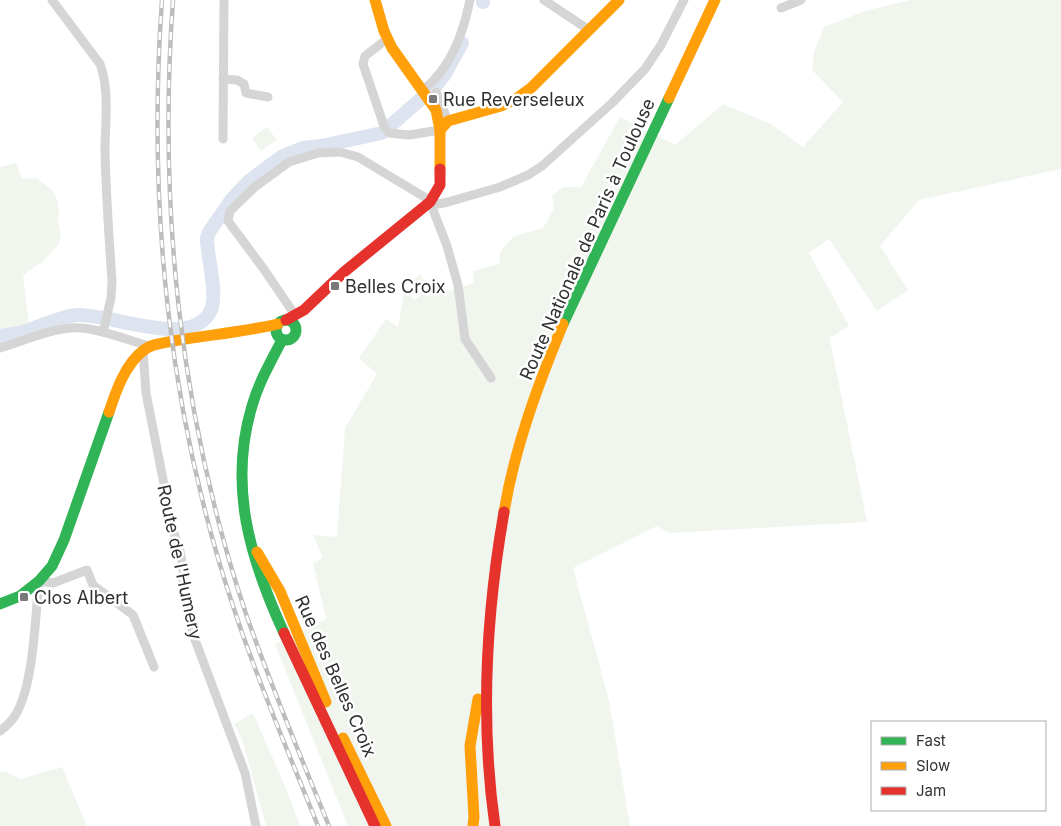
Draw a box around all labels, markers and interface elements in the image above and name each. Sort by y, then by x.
place label: Rue Reverseleux [443,89,585,110]
marker: Rue Reverseleux [427,93,439,105]
street label: Route Nationale de Paris à Toulouse [515,95,659,383]
place label: Belles Croix [345,276,446,297]
marker: Belles Croix [329,280,341,292]
street label: Route de l'Humery [153,483,207,641]
place label: Clos Albert [34,587,128,608]
marker: Clos Albert [18,591,30,603]
street label: Rue des Belles Croix [291,592,381,760]
legend [871,721,1046,811]
text: Fast [916,731,946,750]
text: Slow [916,756,950,775]
text: Jam [916,781,946,800]

